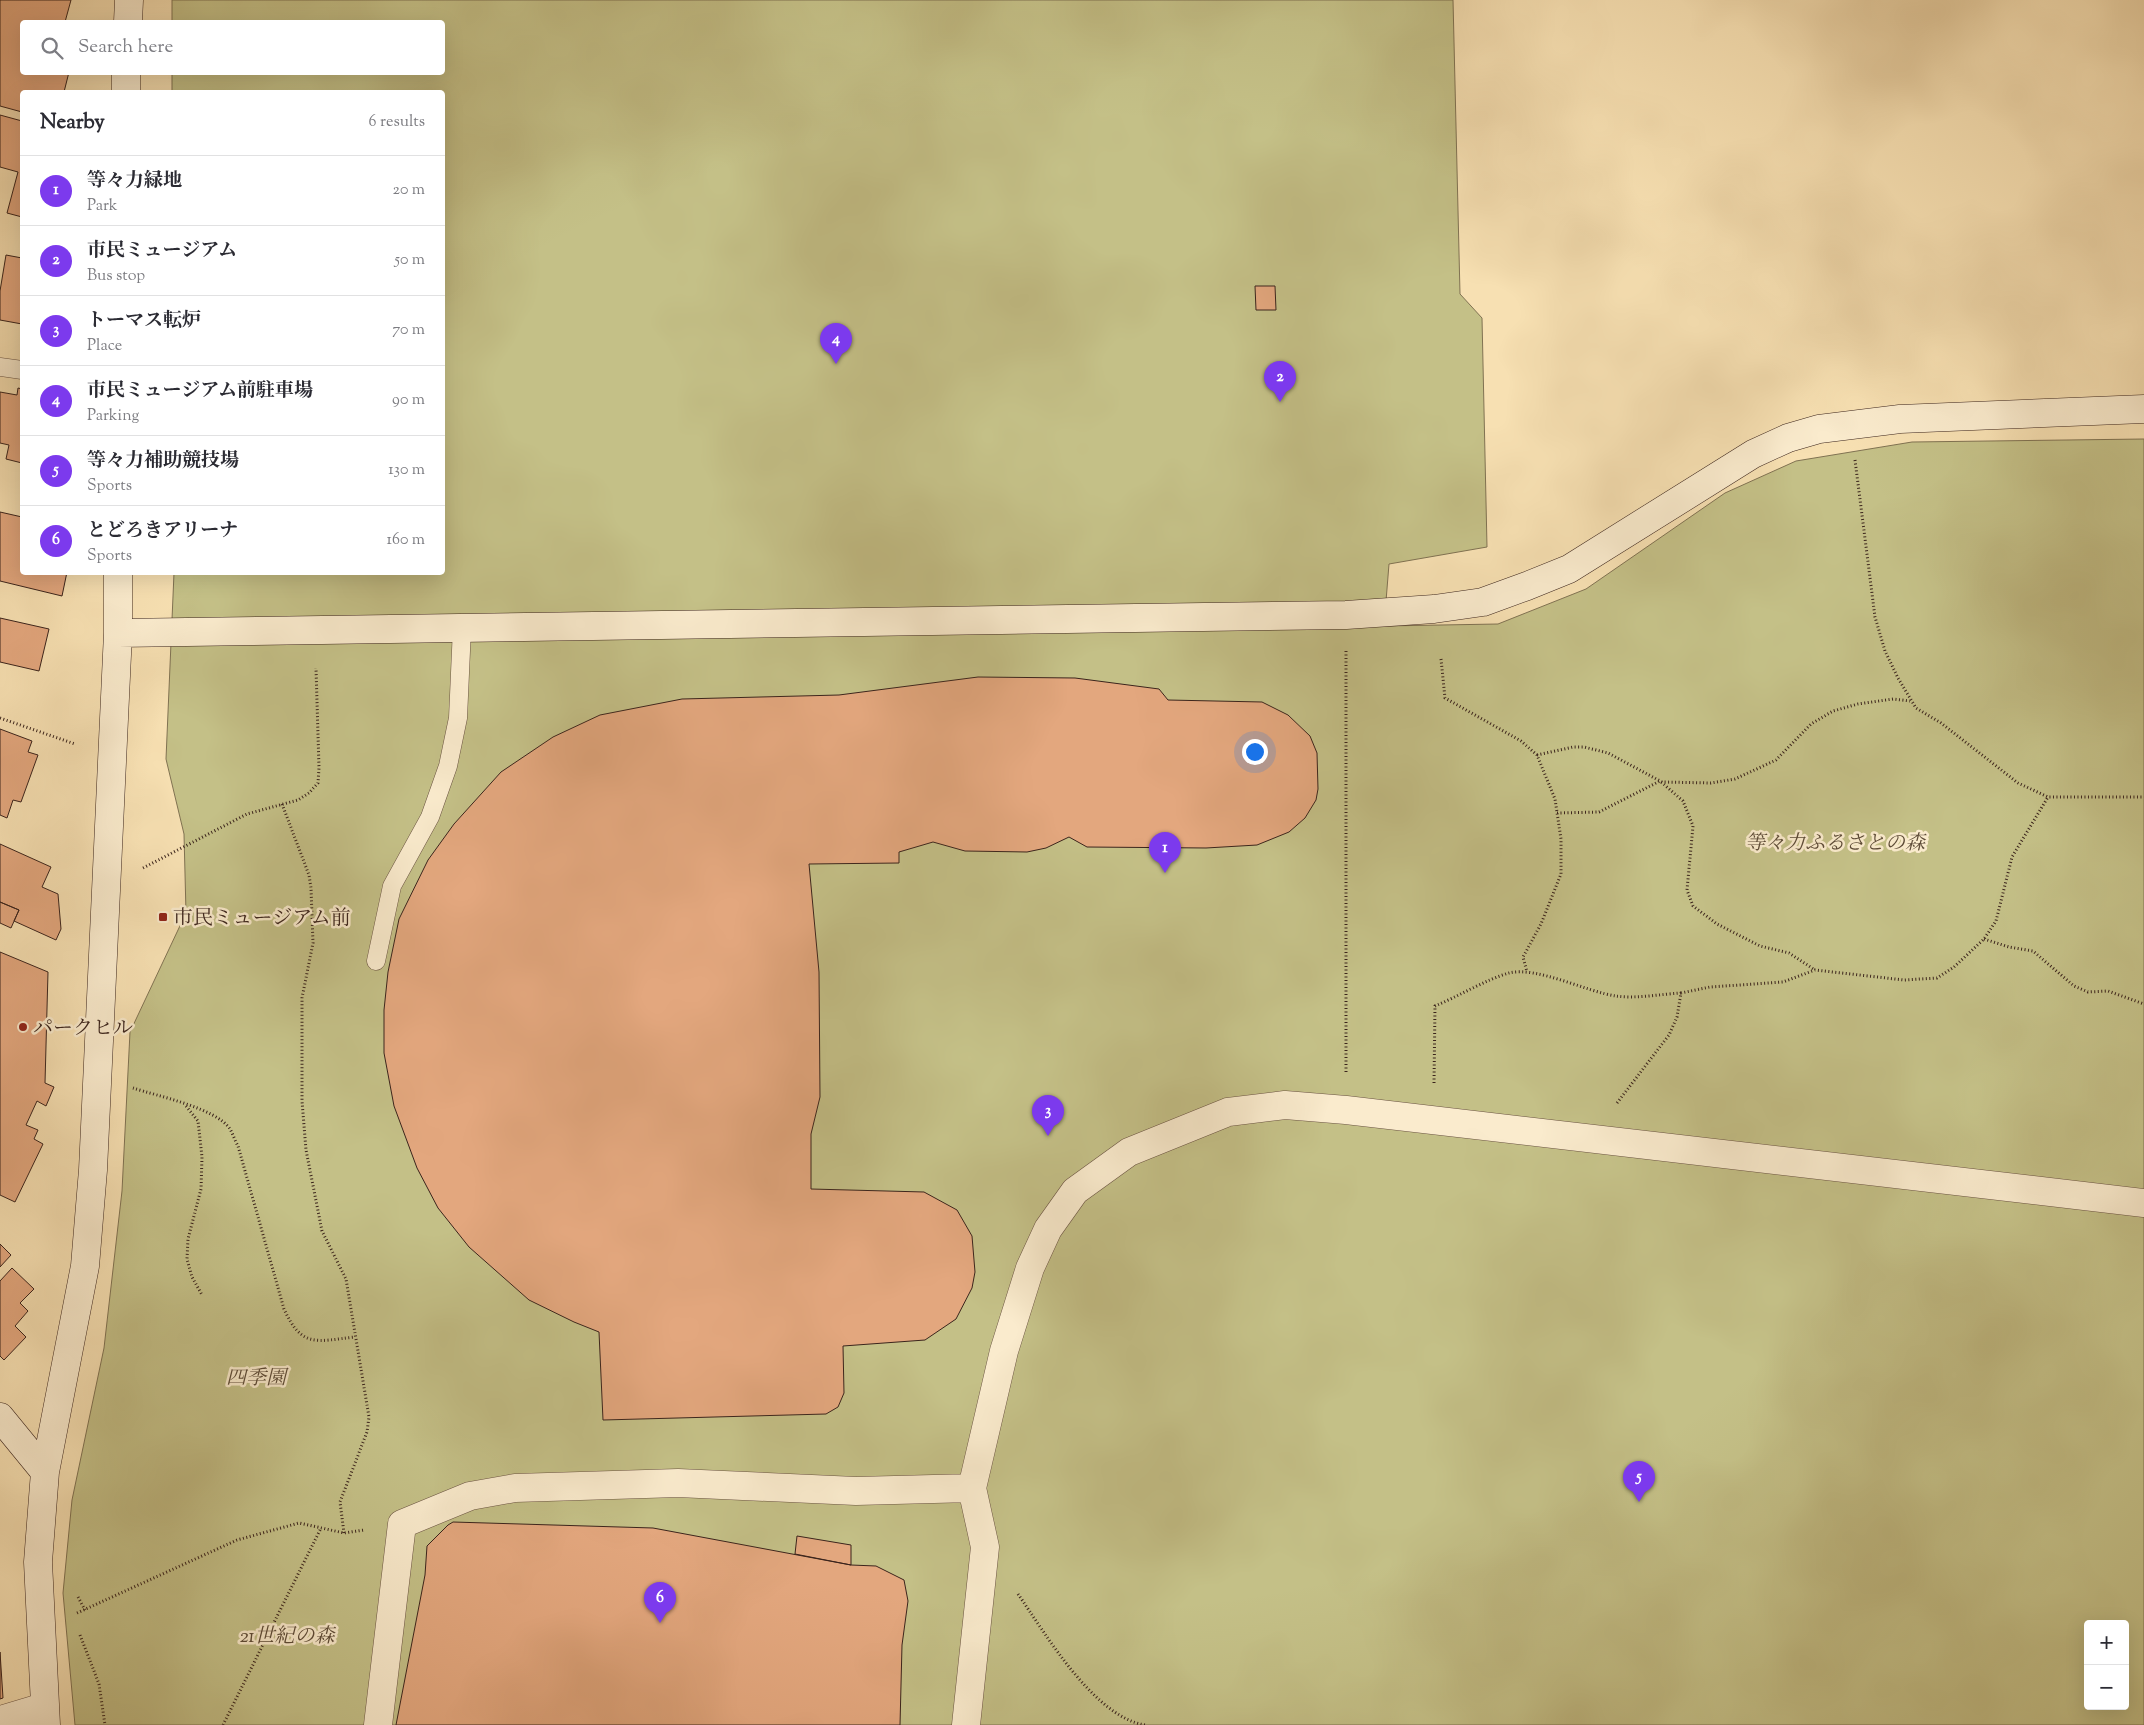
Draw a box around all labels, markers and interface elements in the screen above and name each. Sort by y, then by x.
search box [20,20,445,75]
icon: search [38,34,66,62]
text: Search here [78,34,173,61]
text: Nearby [40,108,105,138]
text: 6 results [369,111,425,134]
text: 等々力緑地 [87,168,182,195]
text: 1 [53,179,59,202]
text: 20 m [392,179,425,202]
text: Park [87,195,118,218]
text: 市民ミュージアム [87,238,237,265]
text: 2 [52,249,60,272]
text: 50 m [394,249,425,272]
text: Bus stop [87,265,145,288]
text: トーマス転炉 [87,308,201,335]
text: 3 [53,319,59,342]
text: 70 m [392,319,425,342]
pin: 4 [820,323,852,364]
text: Place [87,335,122,358]
pin: 2 [1264,361,1296,402]
text: 市民ミュージアム前駐車場 [87,378,313,405]
text: 4 [52,389,60,412]
text: 90 m [392,389,425,412]
text: Parking [87,405,139,428]
text: 等々力補助競技場 [87,448,239,475]
text: 5 [53,459,59,482]
text: 130 m [388,459,425,482]
text: Sports [87,475,132,498]
text: とどろきアリーナ [87,518,238,545]
text: 6 [52,529,60,552]
text: 160 m [387,529,425,552]
text: Sports [87,545,132,568]
your location [1242,739,1268,765]
park label: 等々力ふるさとの森 [1745,830,1927,859]
pin: 1 [1149,832,1181,873]
place label: 市民ミュージアム前 [173,905,351,934]
marker: 市民ミュージアム前 [157,911,169,923]
place label: パークヒル [33,1015,133,1044]
marker: パークヒル [17,1021,29,1033]
pin: 3 [1032,1095,1064,1136]
park label: 四季園 [226,1365,289,1394]
pin: 5 [1623,1461,1655,1502]
pin: 6 [644,1582,676,1623]
map controls [2084,1620,2129,1710]
button: + [2084,1620,2129,1665]
park label: 21世紀の森 [240,1623,336,1652]
button: − [2084,1665,2129,1710]

